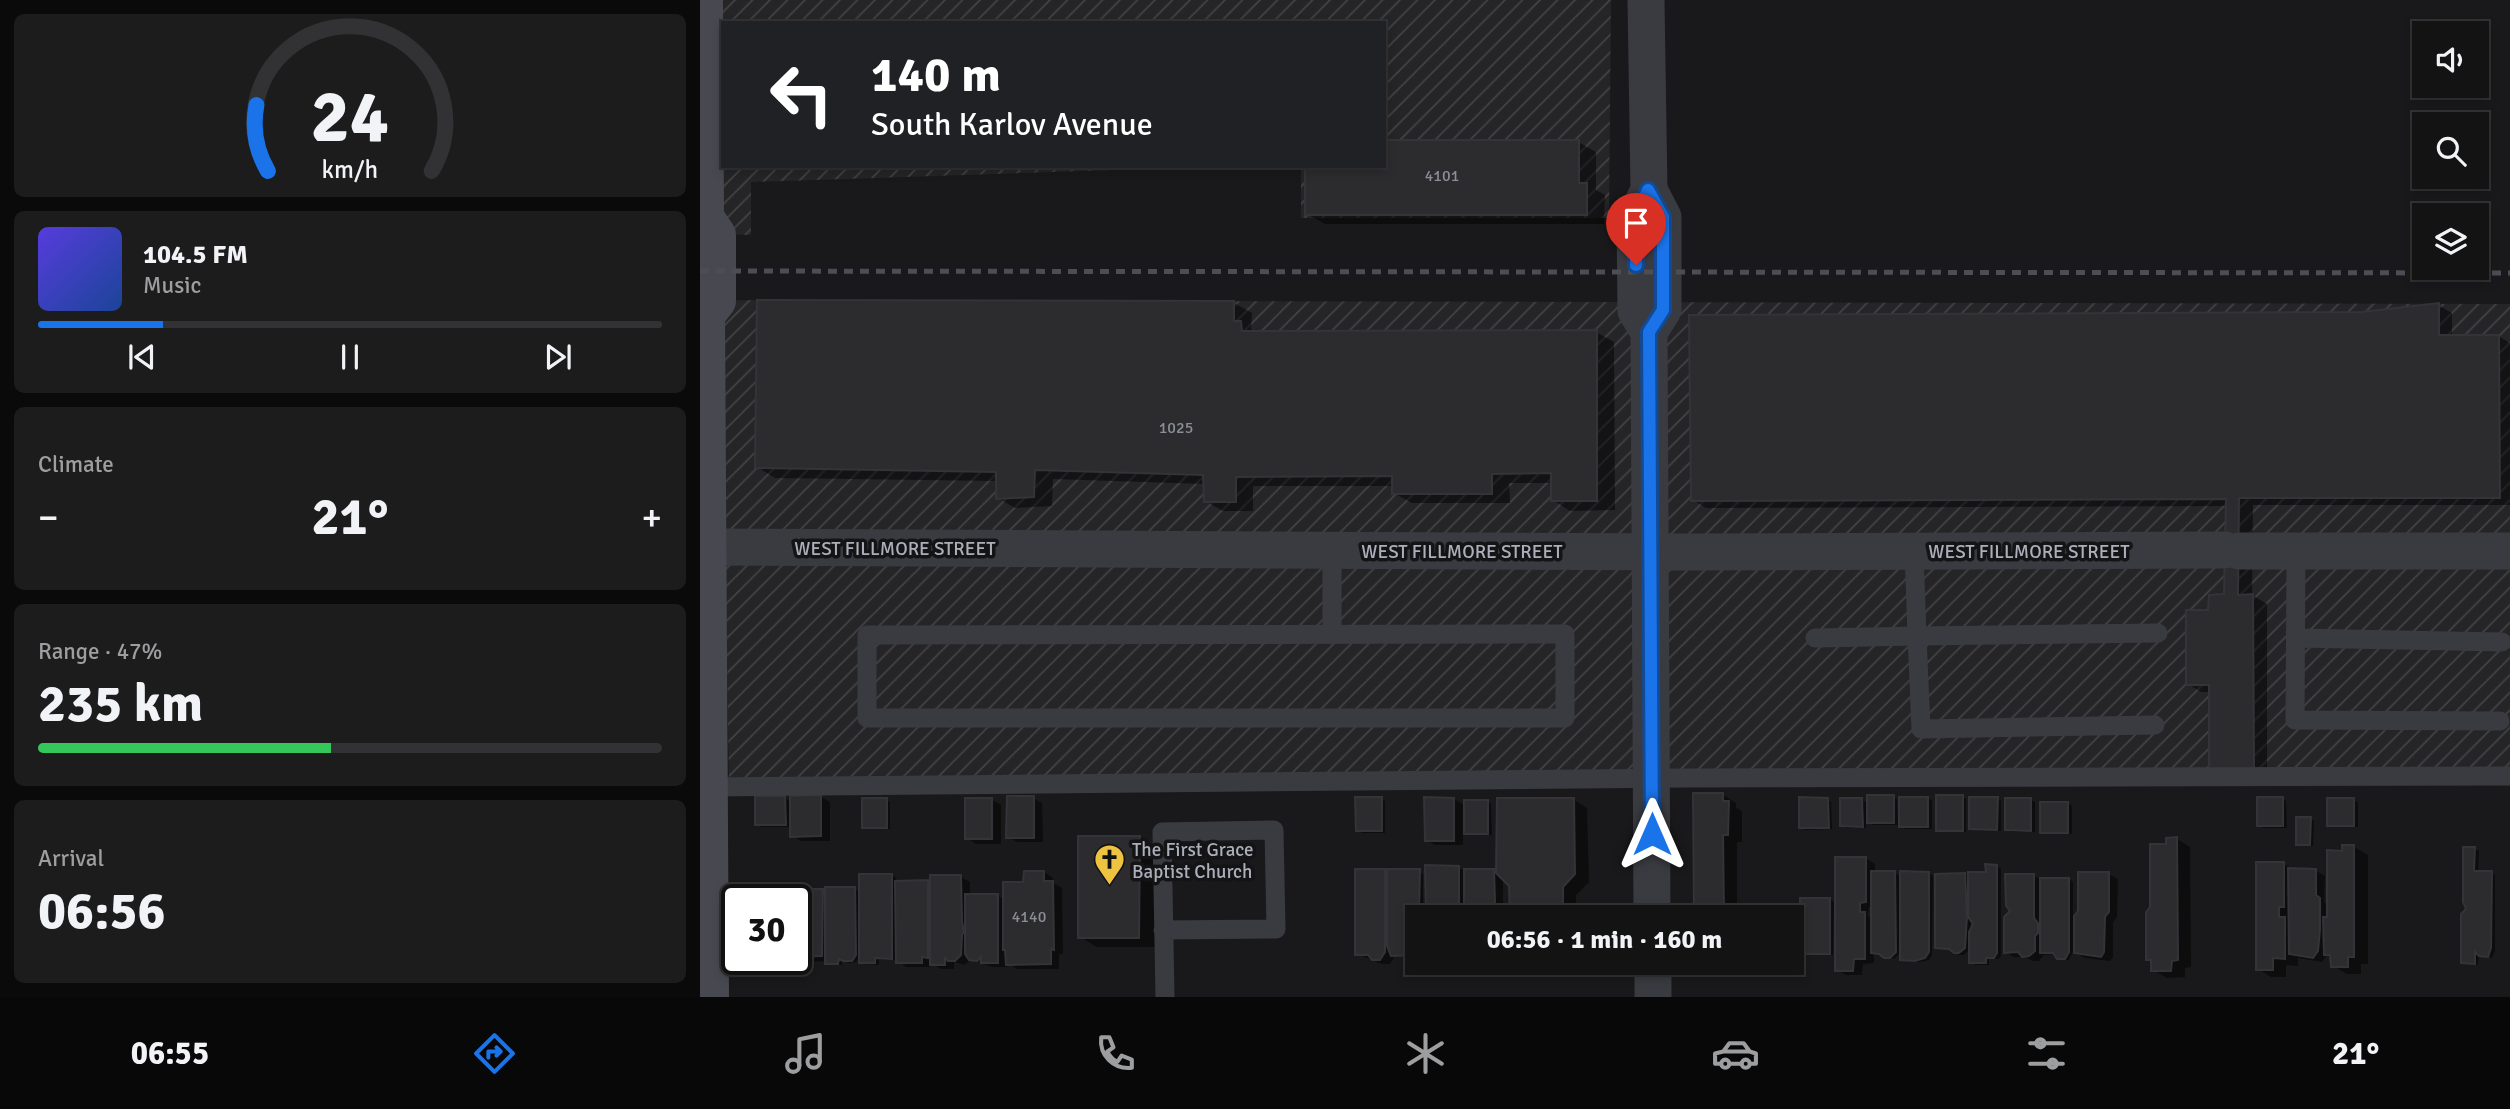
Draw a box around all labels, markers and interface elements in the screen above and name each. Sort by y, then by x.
map controls [2412,21,2489,280]
button: sound [2412,21,2489,98]
text: 140 m [871,45,1001,105]
icon: left [756,49,847,140]
text: 24 [311,74,389,163]
text: South Karlov Avenue [871,105,1153,144]
button: search [2412,112,2489,189]
text: km/h [322,154,378,185]
house number: 4101 [1425,166,1459,186]
pin [1606,193,1666,265]
button: layers [2412,203,2489,280]
icon: arrive [1617,204,1655,242]
text: 104.5 FM [143,239,248,271]
text: Music [143,271,201,300]
icon: previous [123,338,161,376]
icon: pause [331,338,369,376]
icon: next [539,338,577,376]
house number: 1025 [1159,418,1193,438]
text: Climate [38,450,114,479]
text: 21° [312,485,388,549]
text: − [38,494,59,541]
text: + [641,494,662,541]
street label: WEST FILLMORE STREET [794,537,996,561]
street label: WEST FILLMORE STREET [1361,540,1563,564]
street label: WEST FILLMORE STREET [1928,540,2130,564]
text: Range · 47% [38,637,162,666]
text: 235 km [38,672,203,736]
position arrow [1615,797,1689,871]
place label: The First Grace Baptist Church [1132,838,1254,884]
church icon: The First Grace Baptist Church [1092,843,1126,887]
text: Arrival [38,844,104,873]
text: 06:56 [38,879,166,943]
speed limit sign: 30 [721,884,812,975]
house number: 4140 [1012,907,1046,927]
text: 06:56 · 1 min · 160 m [1487,924,1722,956]
icon: directions [470,1029,519,1078]
icon: music [781,1029,830,1078]
icon: phone [1091,1029,1140,1078]
icon: climate [1401,1029,1450,1078]
icon: car [1711,1029,1760,1078]
icon: filters [2022,1029,2071,1078]
text: 06:55 [131,1034,209,1073]
text: 21° [2332,1034,2379,1073]

